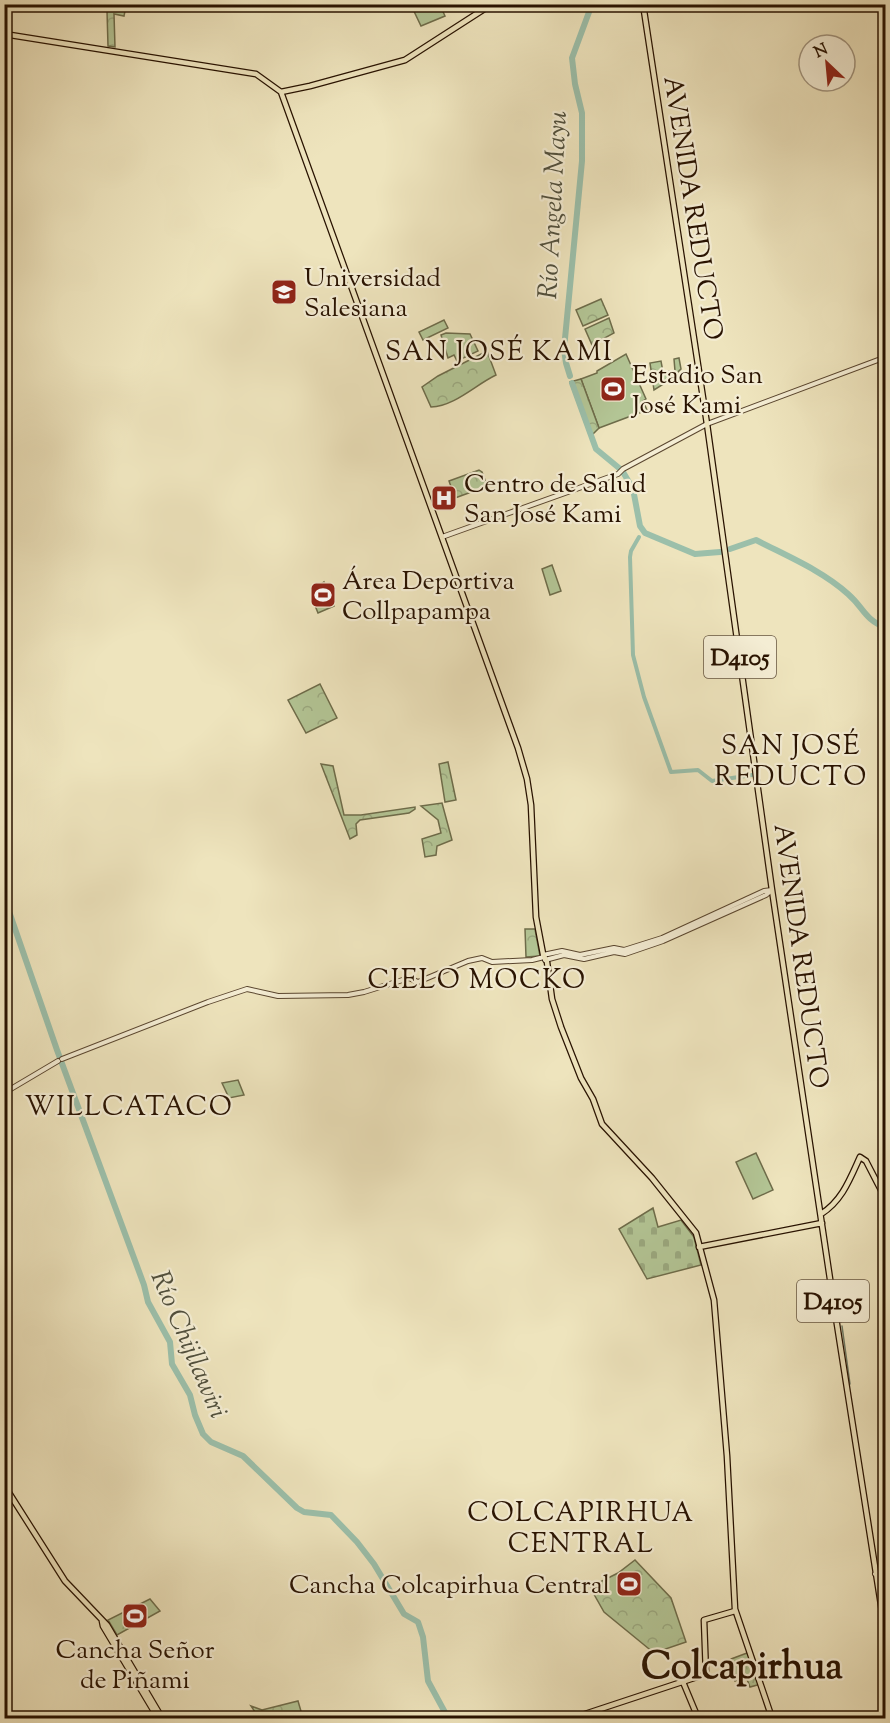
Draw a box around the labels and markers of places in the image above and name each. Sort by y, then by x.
place label: Universidad Salesiana [304,261,441,328]
school or university icon: Universidad Salesiana [269,277,299,307]
place label: Estadio San José Kami [630,358,763,425]
sports icon: Estadio San José Kami [598,374,628,404]
place label: Centro de Salud San José Kami [464,467,646,534]
hospital icon: Centro de Salud San José Kami [429,483,459,513]
place label: Área Deportiva Collpapampa [342,564,515,631]
sports icon: Área Deportiva Collpapampa [308,580,338,610]
place label: Cancha Colcapirhua Central [289,1568,610,1605]
sports icon: Cancha Colcapirhua Central [614,1569,644,1599]
sports icon: Cancha Señor de Piñami [120,1601,150,1631]
place label: Cancha Señor de Piñami [56,1633,215,1700]

